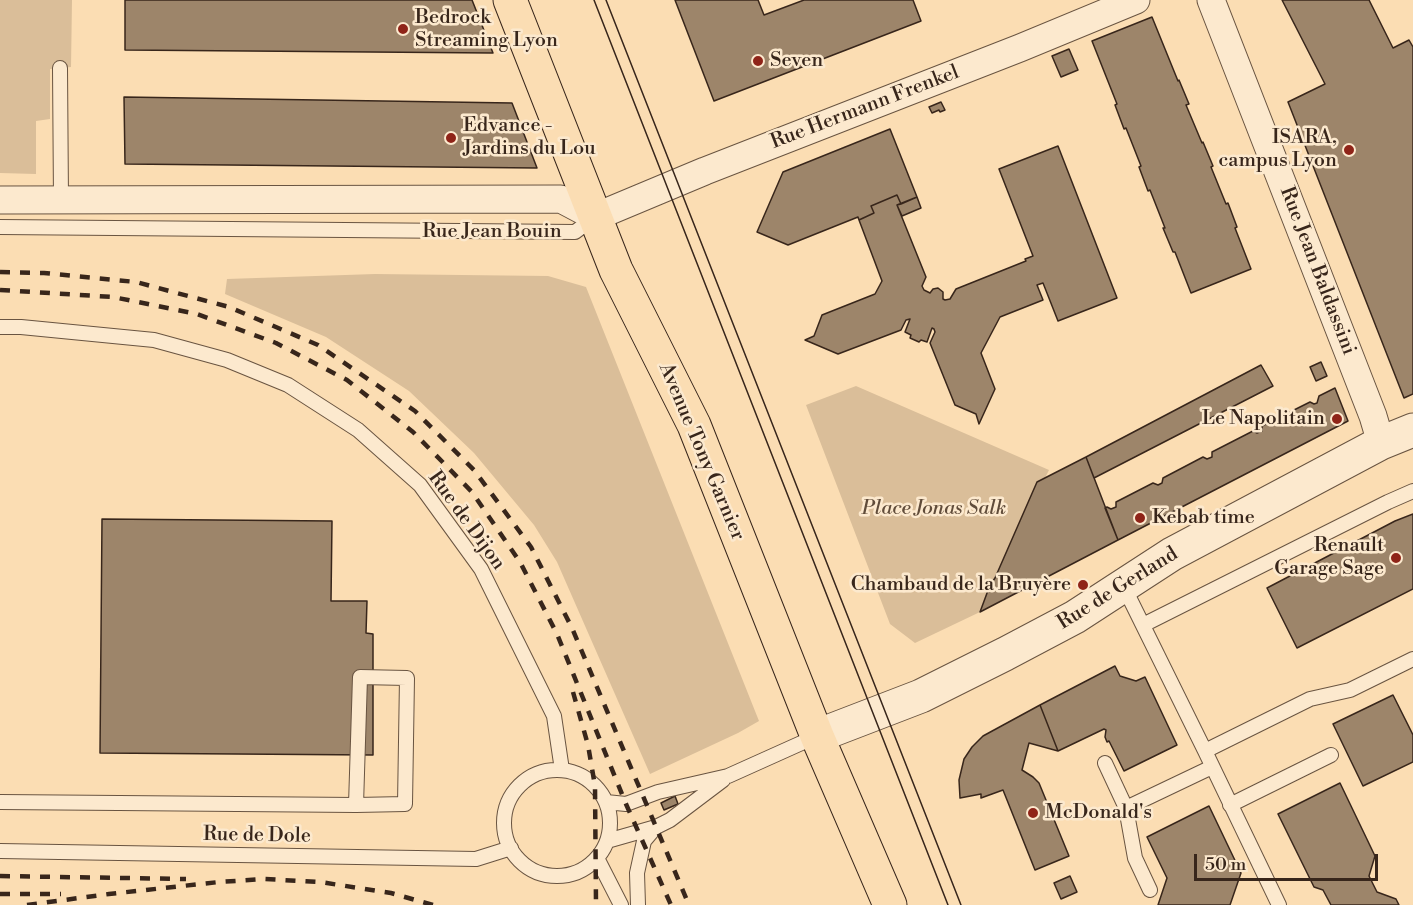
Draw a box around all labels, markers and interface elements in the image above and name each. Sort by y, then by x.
place label: Bedrock Streaming Lyon [415,6,558,53]
marker: Bedrock Streaming Lyon [396,22,410,36]
place label: Seven [770,49,823,73]
marker: Seven [751,54,765,68]
street label: Rue Hermann Frenkel [767,61,963,155]
place label: Edvance - Jardins du Lou [463,114,596,161]
place label: ISARA, campus Lyon [1218,126,1337,173]
marker: Edvance - Jardins du Lou [444,131,458,145]
marker: ISARA, campus Lyon [1342,143,1356,157]
street label: Rue Jean Baldassini [1274,183,1360,359]
street label: Rue Jean Bouin [422,220,562,244]
street label: Avenue Tony Garnier [653,360,749,544]
place label: Le Napolitain [1202,407,1325,431]
marker: Le Napolitain [1330,412,1344,426]
street label: Rue de Dijon [422,467,510,575]
park label: Place Jonas Salk [862,497,1006,521]
place label: Kebab time [1152,506,1255,530]
marker: Kebab time [1133,511,1147,525]
place label: Renault Garage Sage [1274,534,1384,581]
street label: Rue de Gerland [1053,542,1183,636]
marker: Renault Garage Sage [1389,551,1403,565]
place label: Chambaud de la Bruyère [851,573,1071,597]
marker: Chambaud de la Bruyère [1076,578,1090,592]
place label: McDonald's [1045,801,1152,825]
marker: McDonald's [1026,806,1040,820]
street label: Rue de Dole [203,823,311,849]
scale bar [1197,842,1382,880]
text: 50 m [1205,853,1246,876]

